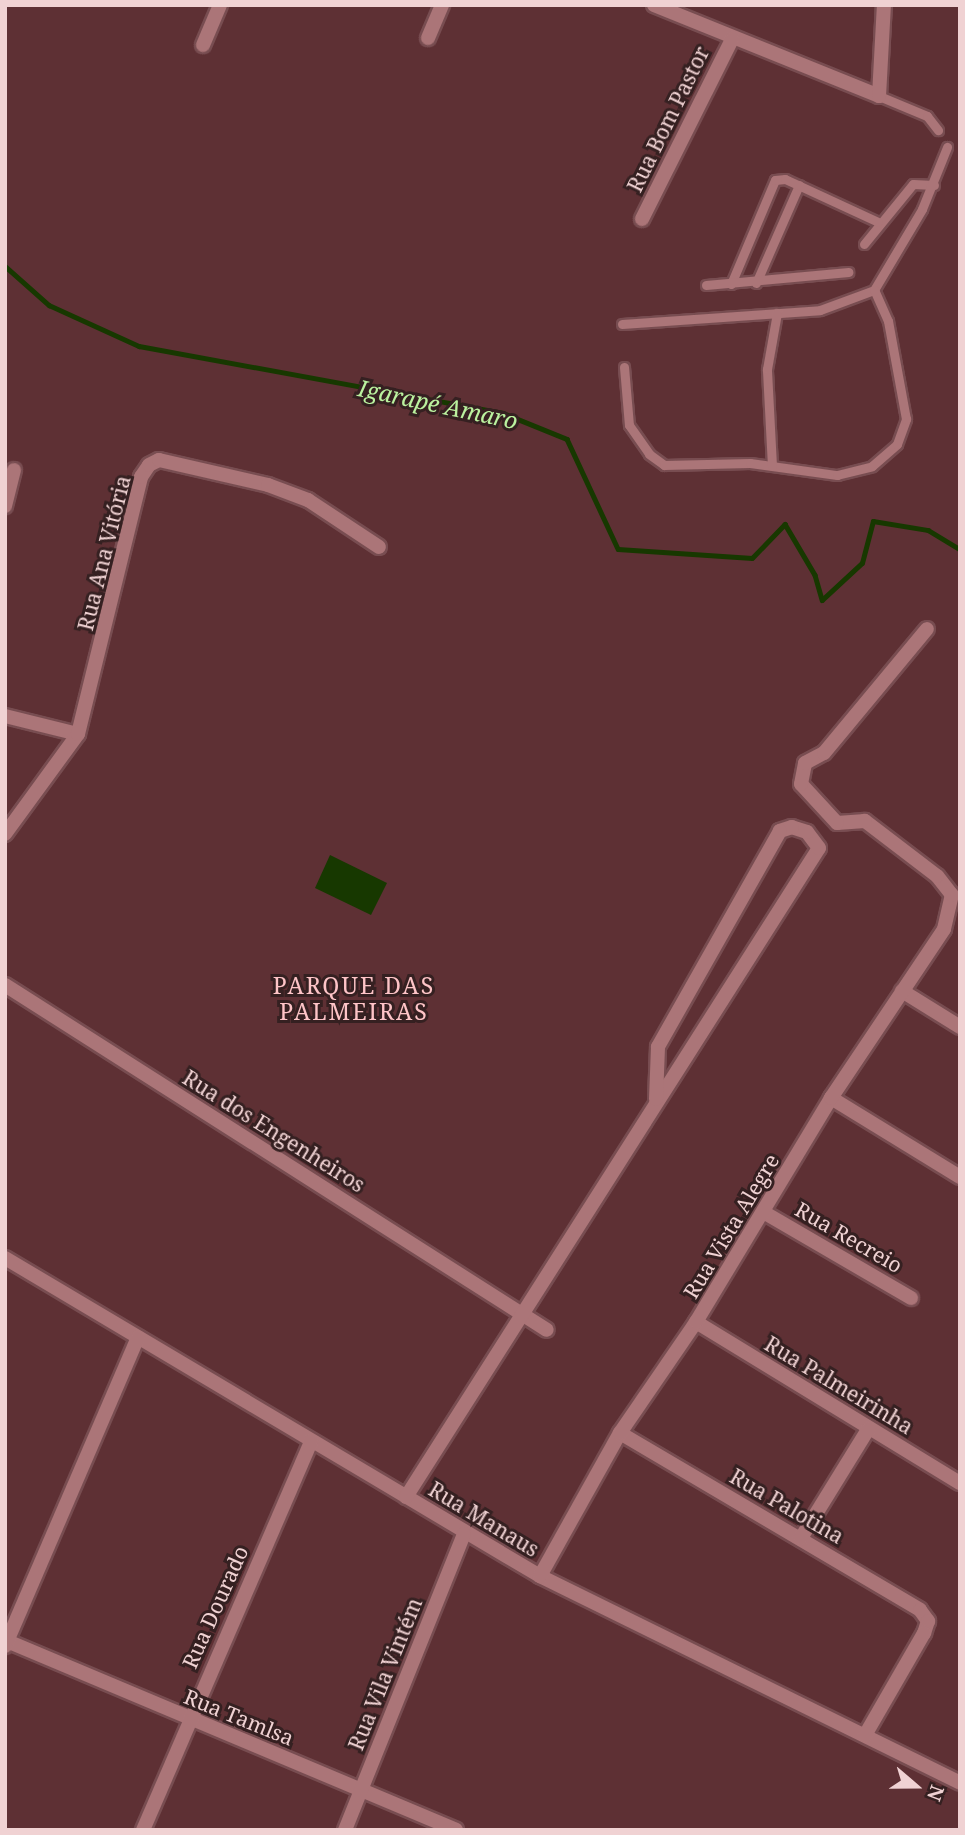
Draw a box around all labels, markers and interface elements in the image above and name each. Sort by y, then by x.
street label: Rua Bom Pastor [622,42,714,196]
water label: Igarapé Amaro [356,374,520,434]
street label: Rua Ana Vitória [73,473,135,633]
district label: PARQUE DAS PALMEIRAS [274,971,434,1025]
street label: Rua dos Engenheiros [178,1065,370,1197]
street label: Rua Vista Alegre [678,1149,784,1303]
street label: Rua Recreio [791,1196,907,1278]
street label: Rua Palmeirinha [760,1331,918,1439]
street label: Rua Palotina [726,1463,848,1549]
street label: Rua Manaus [424,1476,544,1562]
street label: Rua Dourado [177,1542,253,1672]
street label: Rua Vila Vintém [343,1594,427,1754]
street label: Rua Tamlsa [180,1684,298,1750]
north arrow [881,1751,951,1821]
text: N [921,1782,951,1805]

